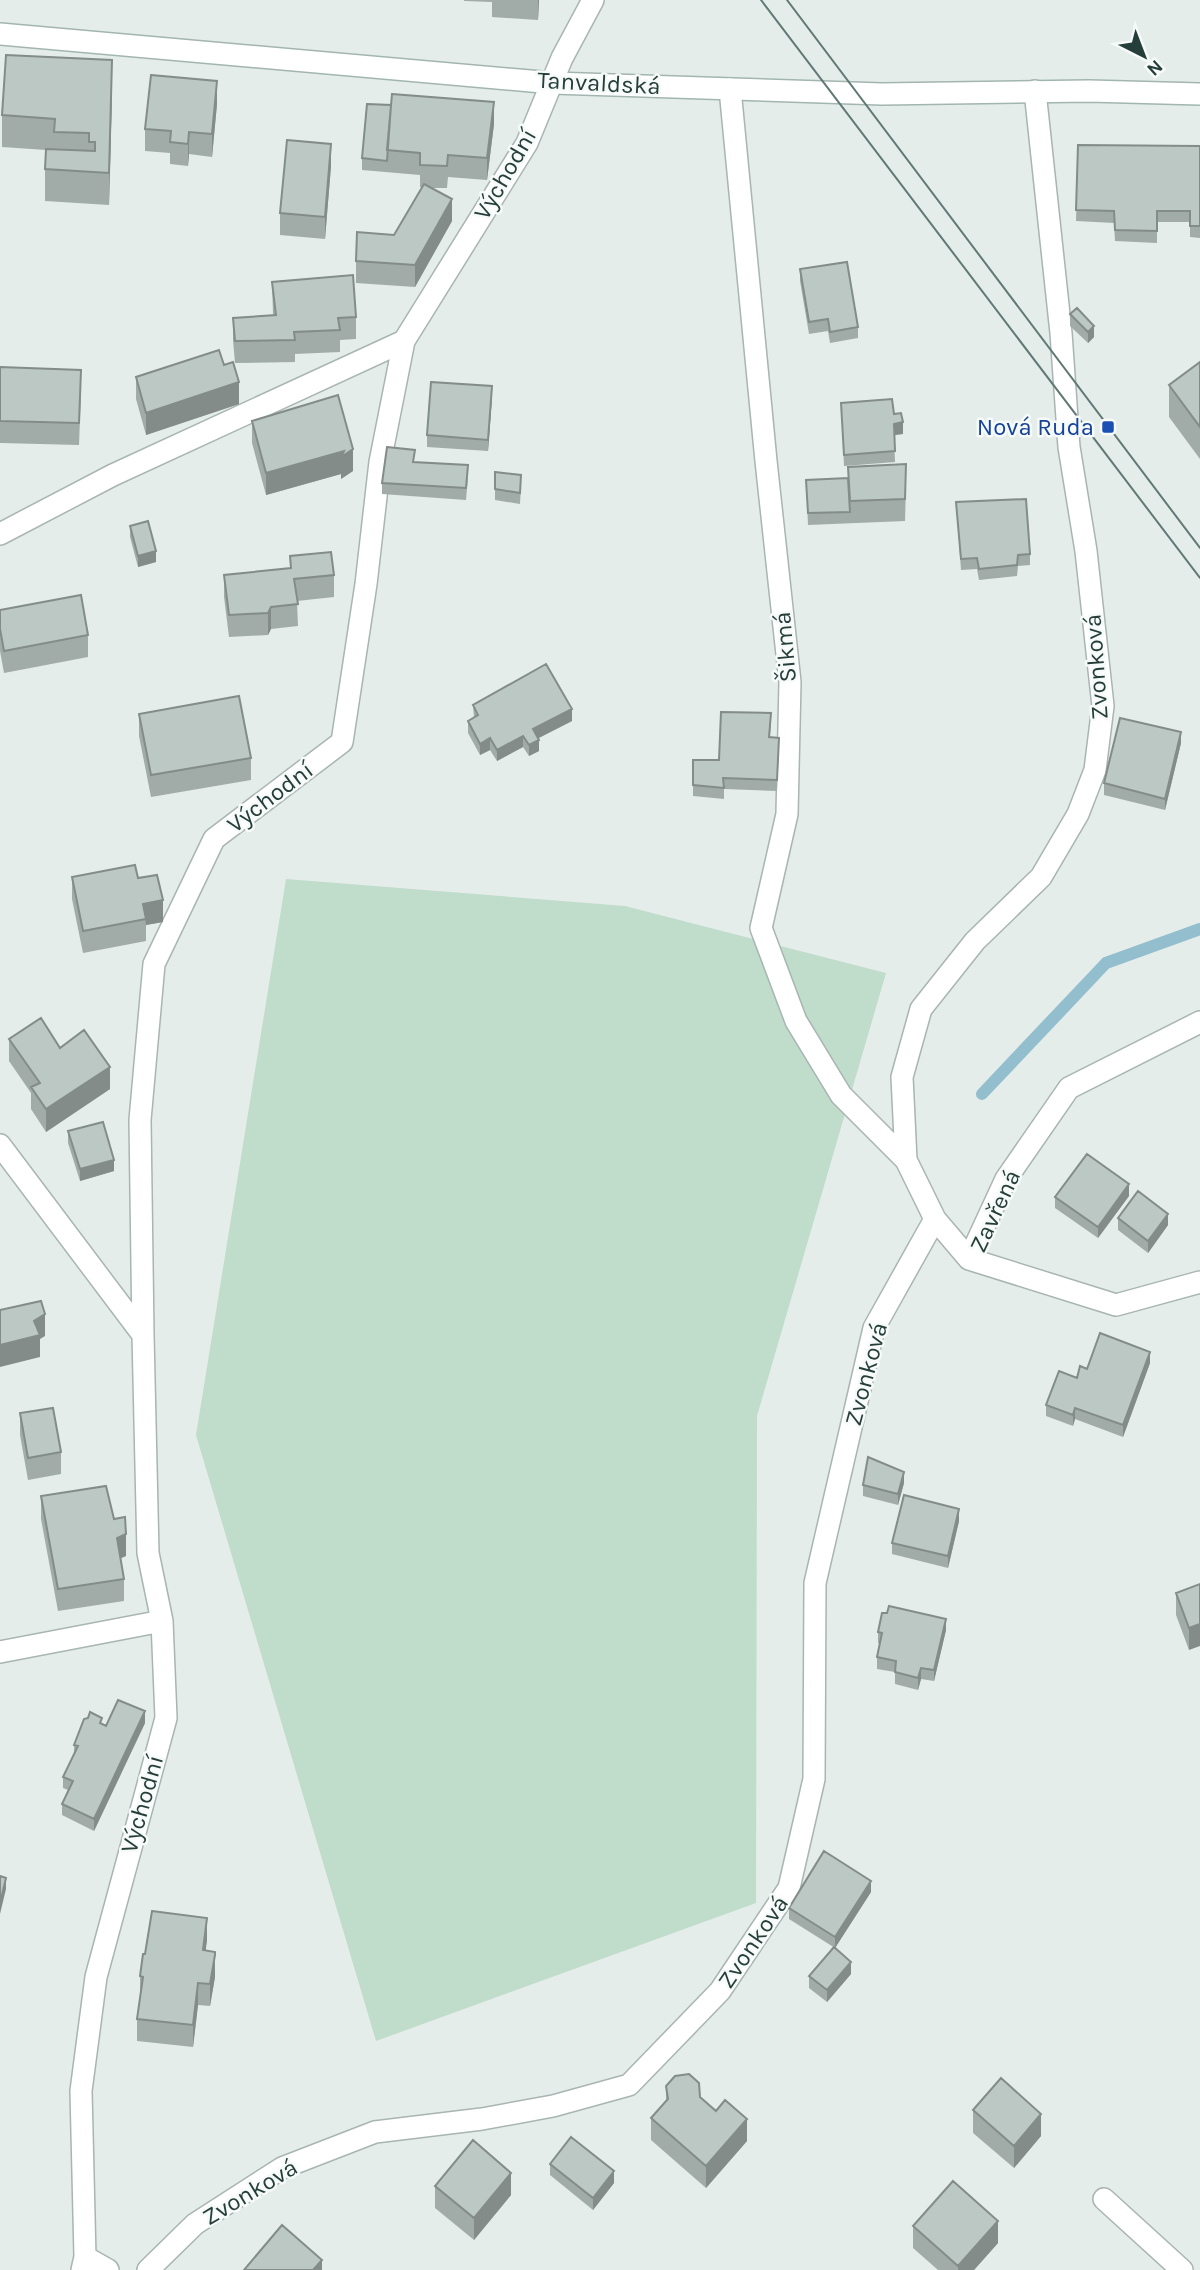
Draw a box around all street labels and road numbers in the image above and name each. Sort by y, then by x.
street label: Tanvaldská [537,66,661,100]
street label: Východní [468,123,543,225]
street label: Šikmá [767,610,802,684]
street label: Zvonková [1078,613,1114,721]
street label: Východní [221,755,319,838]
street label: Zavřená [964,1165,1026,1257]
street label: Zvonková [839,1319,893,1429]
street label: Východní [115,1751,170,1856]
street label: Zvonková [712,1890,794,1994]
street label: Zvonková [197,2153,303,2231]

